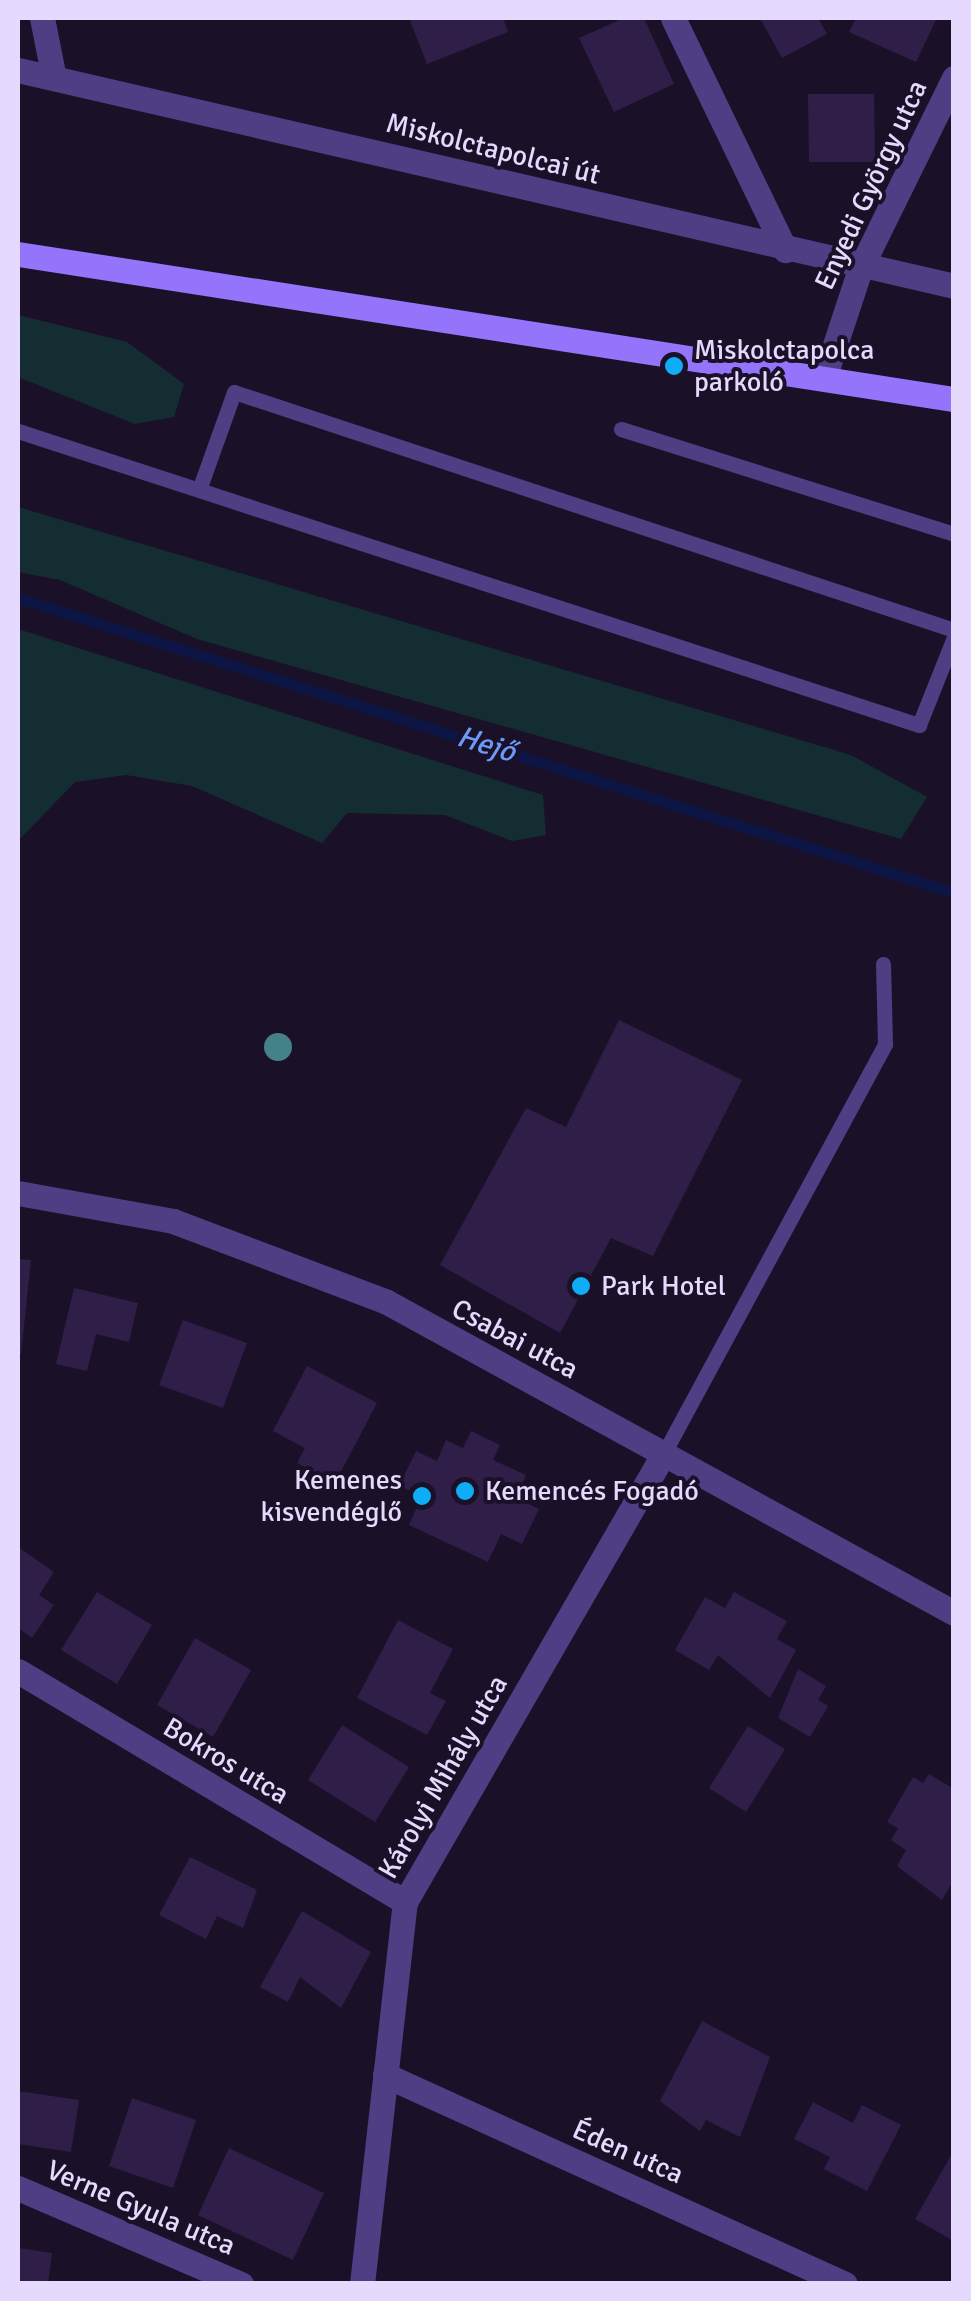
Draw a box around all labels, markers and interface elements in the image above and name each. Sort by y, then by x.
street label: Enyedi György utca [808,75,934,295]
street label: Miskolctapolcai út [383,106,603,192]
place label: Miskolctapolca parkoló [694,333,874,399]
marker: Miskolctapolca parkoló [663,355,685,377]
water label: Hejő [452,719,520,771]
place label: Park Hotel [601,1269,726,1303]
marker: Park Hotel [570,1275,592,1297]
street label: Csabai utca [446,1292,584,1386]
place label: Kemenes kisvendéglő [261,1463,402,1529]
place label: Kemencés Fogadó [485,1474,699,1508]
marker: Kemencés Fogadó [454,1480,476,1502]
marker: Kemenes kisvendéglő [411,1485,433,1507]
street label: Károlyi Mihály utca [371,1669,515,1885]
street label: Bokros utca [157,1710,295,1812]
street label: Éden utca [567,2113,689,2191]
street label: Verne Gyula utca [42,2153,240,2263]

